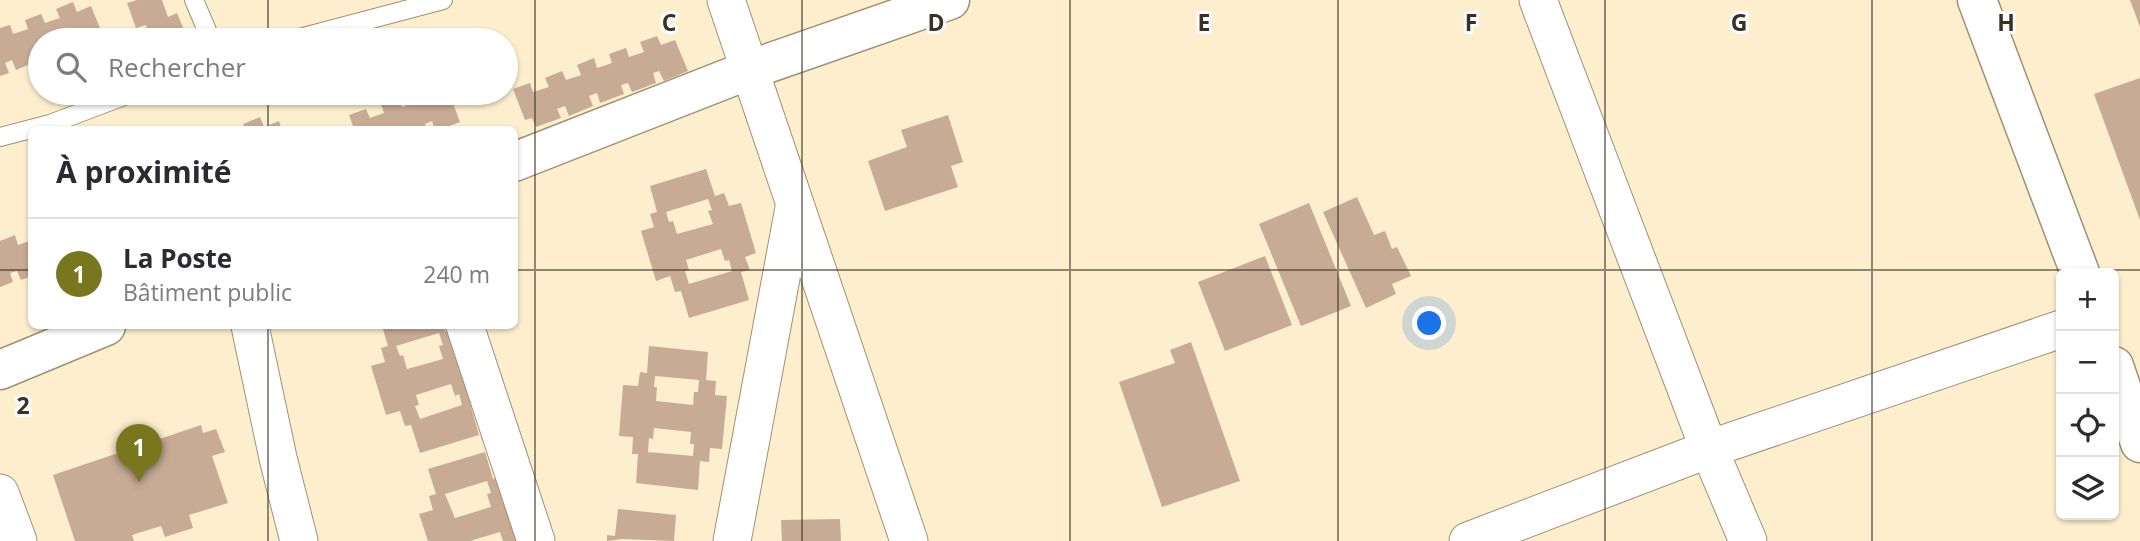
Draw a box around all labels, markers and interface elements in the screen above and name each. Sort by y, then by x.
text: C [662,6,676,38]
text: D [927,6,945,38]
text: E [1198,6,1210,38]
text: F [1465,6,1477,38]
text: G [1731,6,1747,38]
text: H [1997,6,2015,38]
search box [28,28,518,105]
icon: search [52,48,90,86]
text: Rechercher [108,49,246,85]
text: À proximité [56,151,232,192]
text: La Poste [123,240,232,276]
text: 1 [72,258,86,290]
text: 240 m [423,258,490,290]
map controls [2056,268,2119,520]
button: + [2056,268,2119,331]
text: Bâtiment public [123,276,292,308]
your location [1412,306,1446,340]
button: − [2056,331,2119,394]
text: 2 [16,389,30,421]
button: locate [2056,394,2119,457]
pin: 1 [116,424,162,482]
button: layers [2056,457,2119,520]

